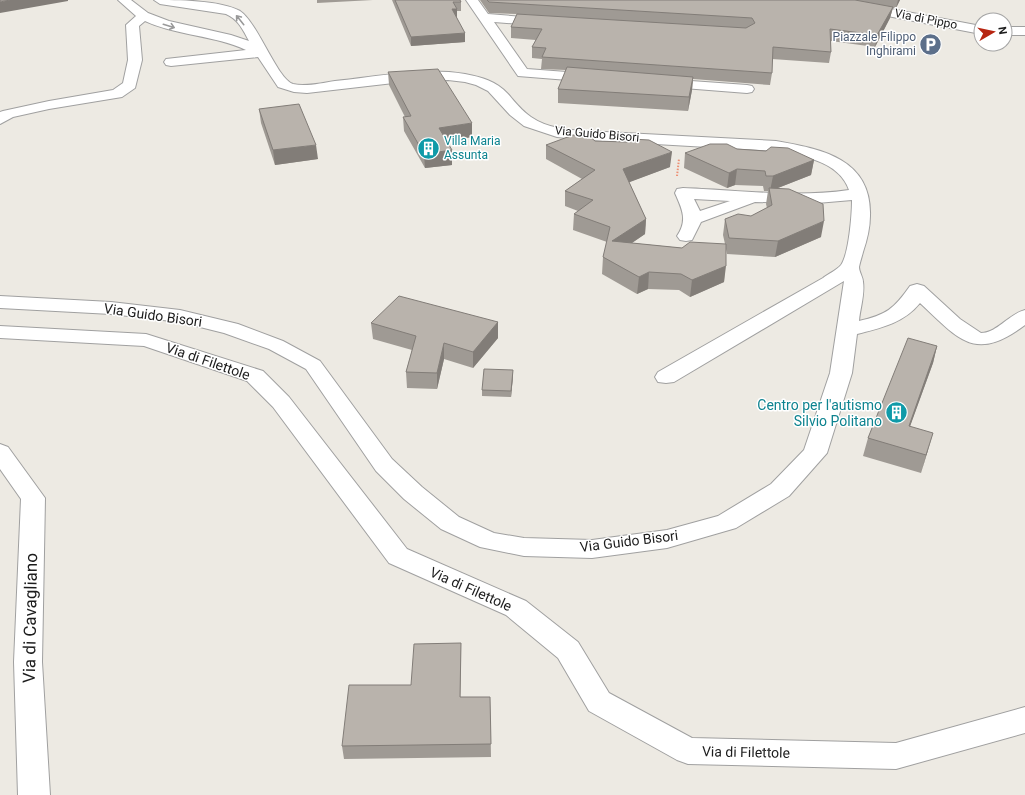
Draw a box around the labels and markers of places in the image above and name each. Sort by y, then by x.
place label: Piazzale Filippo Inghirami [833,30,916,58]
parking icon: Piazzale Filippo Inghirami [918,31,944,57]
place label: Villa Maria Assunta [444,134,500,162]
building icon: Villa Maria Assunta [415,135,441,161]
place label: Centro per l'autismo Silvio Politano [757,397,882,429]
building icon: Centro per l'autismo Silvio Politano [884,400,910,426]

